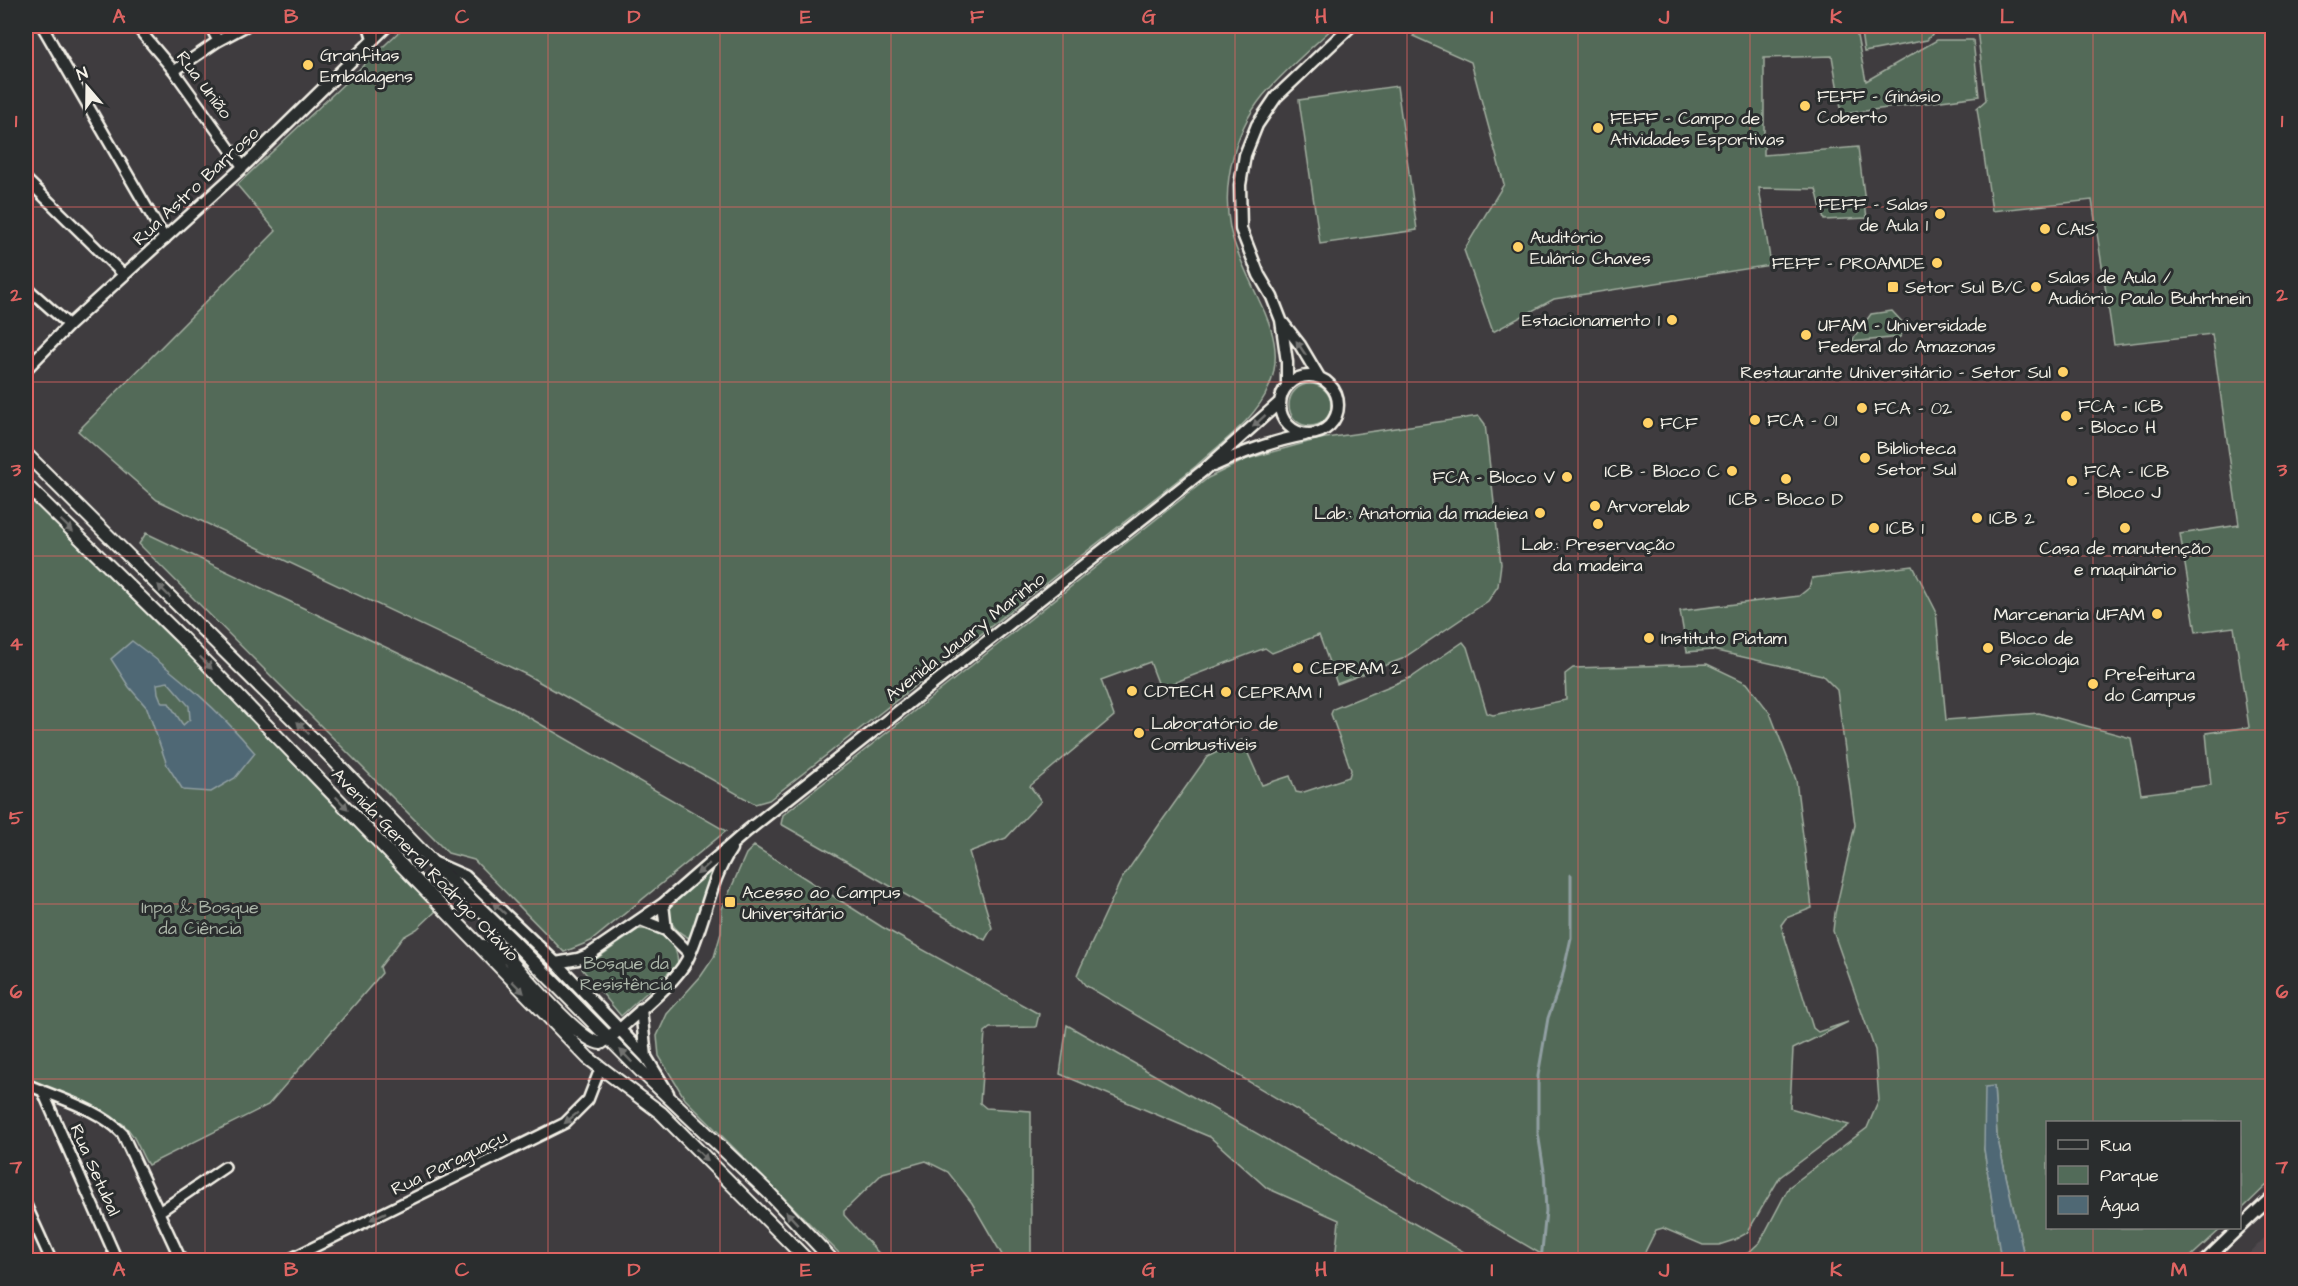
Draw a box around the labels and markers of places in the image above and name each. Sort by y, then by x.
place label: Granfitas Embalagens [320,43,413,90]
marker: Granfitas Embalagens [301,58,315,72]
place label: FEFF - Ginásio Coberto [1817,84,1940,130]
marker: FEFF - Ginásio Coberto [1798,99,1812,113]
place label: FEFF - Campo de Atividades Esportivas [1610,106,1784,152]
marker: FEFF - Campo de Atividades Esportivas [1591,121,1605,135]
place label: FEFF - Salas de Aula 1 [1818,192,1928,238]
marker: FEFF - Salas de Aula 1 [1933,207,1947,221]
place label: CAIS [2057,217,2096,242]
marker: CAIS [2038,222,2052,236]
place label: Auditório Eulário Chaves [1530,225,1651,271]
marker: Auditório Eulário Chaves [1511,240,1525,254]
place label: FEFF - PROAMDE [1772,251,1925,276]
marker: FEFF - PROAMDE [1930,256,1944,270]
place label: Salas de Aula / Audiório Paulo Buhrhnein [2048,265,2251,311]
place label: Setor Sul B/C [1905,275,2026,300]
marker: Setor Sul B/C [1886,280,1900,294]
marker: Salas de Aula / Audiório Paulo Buhrhnein [2029,280,2043,294]
place label: Estacionamento 1 [1522,308,1660,333]
marker: Estacionamento 1 [1665,313,1679,327]
place label: UFAM - Universidade Federal do Amazonas [1818,313,1996,359]
marker: UFAM - Universidade Federal do Amazonas [1799,328,1813,342]
place label: Restaurante Universitário - Setor Sul [1740,360,2051,385]
marker: Restaurante Universitário - Setor Sul [2056,365,2070,379]
place label: FCA - ICB - Bloco H [2078,394,2163,440]
place label: FCA - 02 [1874,396,1953,421]
marker: FCA - 02 [1855,401,1869,415]
place label: FCA - 01 [1767,408,1837,433]
marker: FCA - ICB - Bloco H [2059,409,2073,423]
place label: FCF [1660,411,1698,436]
marker: FCA - 01 [1748,413,1762,427]
marker: FCF [1641,416,1655,430]
place label: Biblioteca Setor Sul [1877,436,1957,482]
marker: Biblioteca Setor Sul [1858,451,1872,465]
place label: ICB - Bloco C [1605,459,1720,484]
place label: FCA - ICB - Bloco J [2084,459,2169,505]
marker: ICB - Bloco C [1725,464,1739,478]
place label: FCA - Bloco V [1432,465,1555,490]
marker: FCA - Bloco V [1560,470,1574,484]
marker: ICB - Bloco D [1779,472,1793,486]
marker: FCA - ICB - Bloco J [2065,474,2079,488]
place label: ICB - Bloco D [1729,487,1844,512]
place label: Arvorelab [1607,494,1690,519]
marker: Arvorelab [1588,499,1602,513]
place label: Lab.: Anatomia da madeiea [1314,501,1528,526]
marker: Lab.: Anatomia da madeiea [1533,506,1547,520]
place label: ICB 2 [1989,506,2035,531]
marker: ICB 2 [1970,511,1984,525]
place label: ICB 1 [1886,516,1924,541]
marker: Lab.: Preservação da madeira [1591,517,1605,531]
marker: ICB 1 [1867,521,1881,535]
marker: Casa de manutenção e maquinário [2118,521,2132,535]
place label: Lab.: Preservação da madeira [1521,532,1675,578]
place label: Casa de manutenção e maquinário [2039,536,2211,582]
place label: Marcenaria UFAM [1994,602,2145,627]
marker: Marcenaria UFAM [2150,607,2164,621]
place label: Instituto Piatam [1661,626,1787,651]
place label: Bloco de Psicologia [2000,626,2079,673]
marker: Instituto Piatam [1642,631,1656,645]
marker: Bloco de Psicologia [1981,641,1995,655]
place label: CEPRAM 2 [1310,656,1402,681]
marker: CEPRAM 2 [1291,661,1305,675]
place label: Prefeitura do Campus [2105,662,2196,708]
marker: Prefeitura do Campus [2086,677,2100,691]
place label: CDTECH [1144,679,1214,704]
place label: CEPRAM 1 [1238,680,1322,705]
marker: CDTECH [1125,684,1139,698]
marker: CEPRAM 1 [1219,685,1233,699]
place label: Laboratório de Combustíveis [1151,711,1279,757]
marker: Laboratório de Combustíveis [1132,726,1146,740]
place label: Acesso ao Campus Universitário [742,880,901,926]
marker: Acesso ao Campus Universitário [723,895,737,909]

